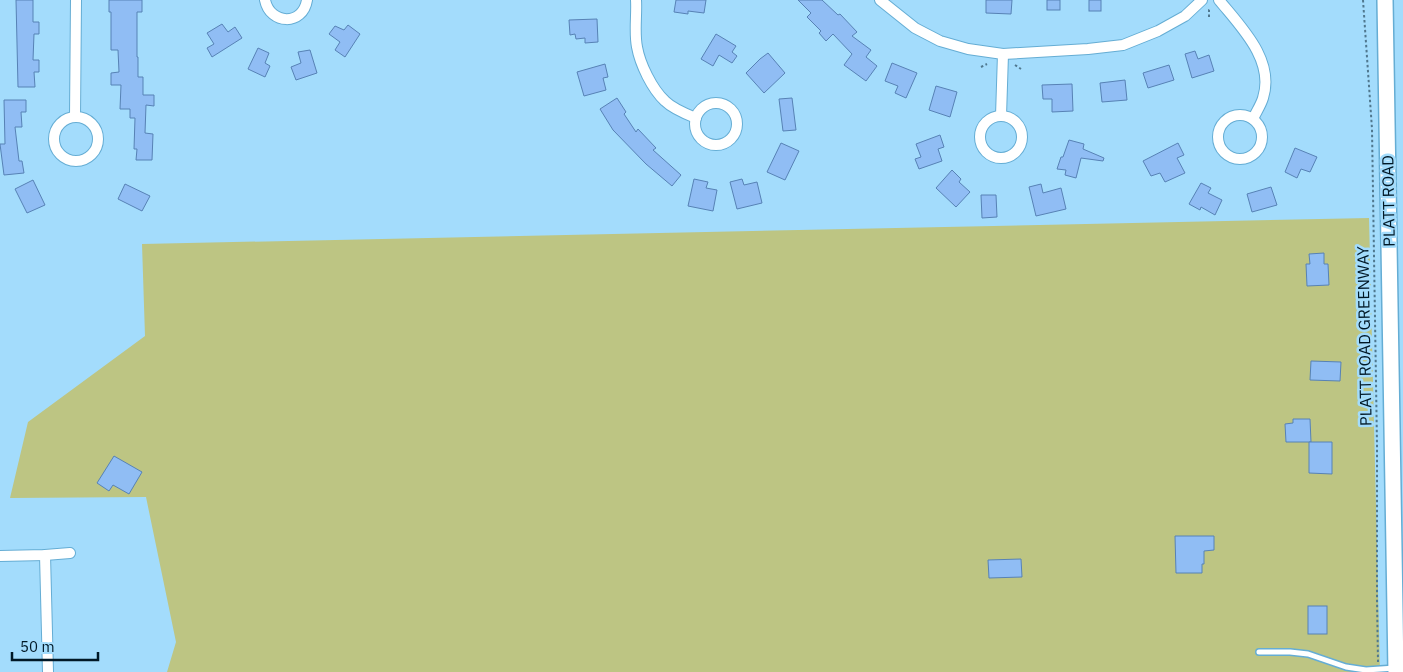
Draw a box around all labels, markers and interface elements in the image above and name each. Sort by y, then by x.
street label: PLATT ROAD [1377,155,1399,247]
street label: PLATT ROAD GREENWAY [1352,245,1376,426]
scale bar [12,630,99,662]
text: 50 m [20,637,55,656]

